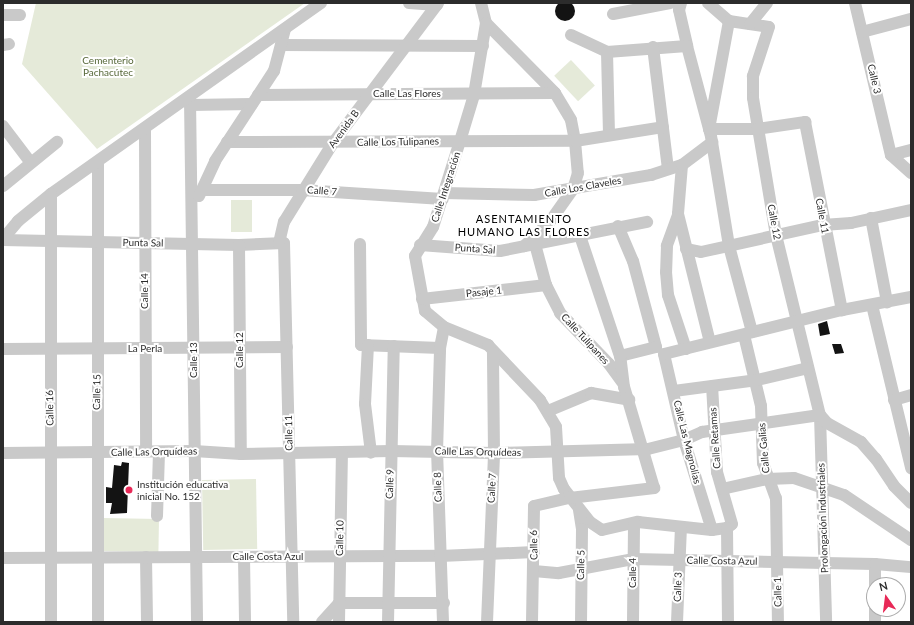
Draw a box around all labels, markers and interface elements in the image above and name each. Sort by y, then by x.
park label: Cementerio Pachacútec [82,54,134,78]
street label: Calle 3 [865,63,883,95]
street label: Calle Las Flores [373,88,441,100]
street label: Avenida B [326,108,362,150]
street label: Calle Los Tulipanes [357,135,439,149]
street label: Calle Integración [429,150,463,224]
street label: Calle Los Claveles [544,174,622,200]
street label: Calle 7 [307,184,337,198]
street label: Calle 11 [813,197,831,235]
street label: Calle 12 [765,203,783,241]
district label: ASENTAMIENTO HUMANO LAS FLORES [458,213,590,239]
street label: Punta Sal [122,237,164,249]
street label: Punta Sal [454,242,496,256]
street label: Calle 14 [139,273,151,309]
street label: Pasaje 1 [465,284,503,300]
street label: Calle Tulipanes [558,311,612,367]
street label: Calle 12 [234,332,246,368]
street label: Calle 13 [188,342,200,378]
street label: La Perla [128,343,162,355]
street label: Calle 15 [91,374,103,410]
street label: Calle 16 [44,390,56,426]
street label: Calle Las Magnolias [671,399,703,485]
street label: Calle Retamas [707,407,723,469]
street label: Calle 11 [283,415,295,451]
street label: Calle Galias [756,422,772,474]
street label: Calle Las Orquídeas [111,445,197,459]
street label: Calle Las Orquídeas [435,445,521,459]
street label: Prolongación Industriales [815,463,831,573]
street label: Calle 9 [383,469,397,499]
street label: Calle 8 [431,472,445,502]
street label: Calle 7 [485,473,499,503]
place label: Institución educativa inicial No. 152 [137,478,228,502]
marker: Institución educativa inicial No. 152 [124,485,134,495]
street label: Calle 10 [334,520,346,556]
street label: Calle 6 [528,530,540,560]
street label: Calle 5 [575,550,587,580]
street label: Calle Costa Azul [232,551,304,563]
street label: Calle Costa Azul [686,554,758,568]
street label: Calle 4 [627,558,639,588]
street label: Calle 3 [671,572,685,602]
street label: Calle 1 [772,577,784,607]
north arrow [866,577,906,617]
text: N [878,579,889,593]

